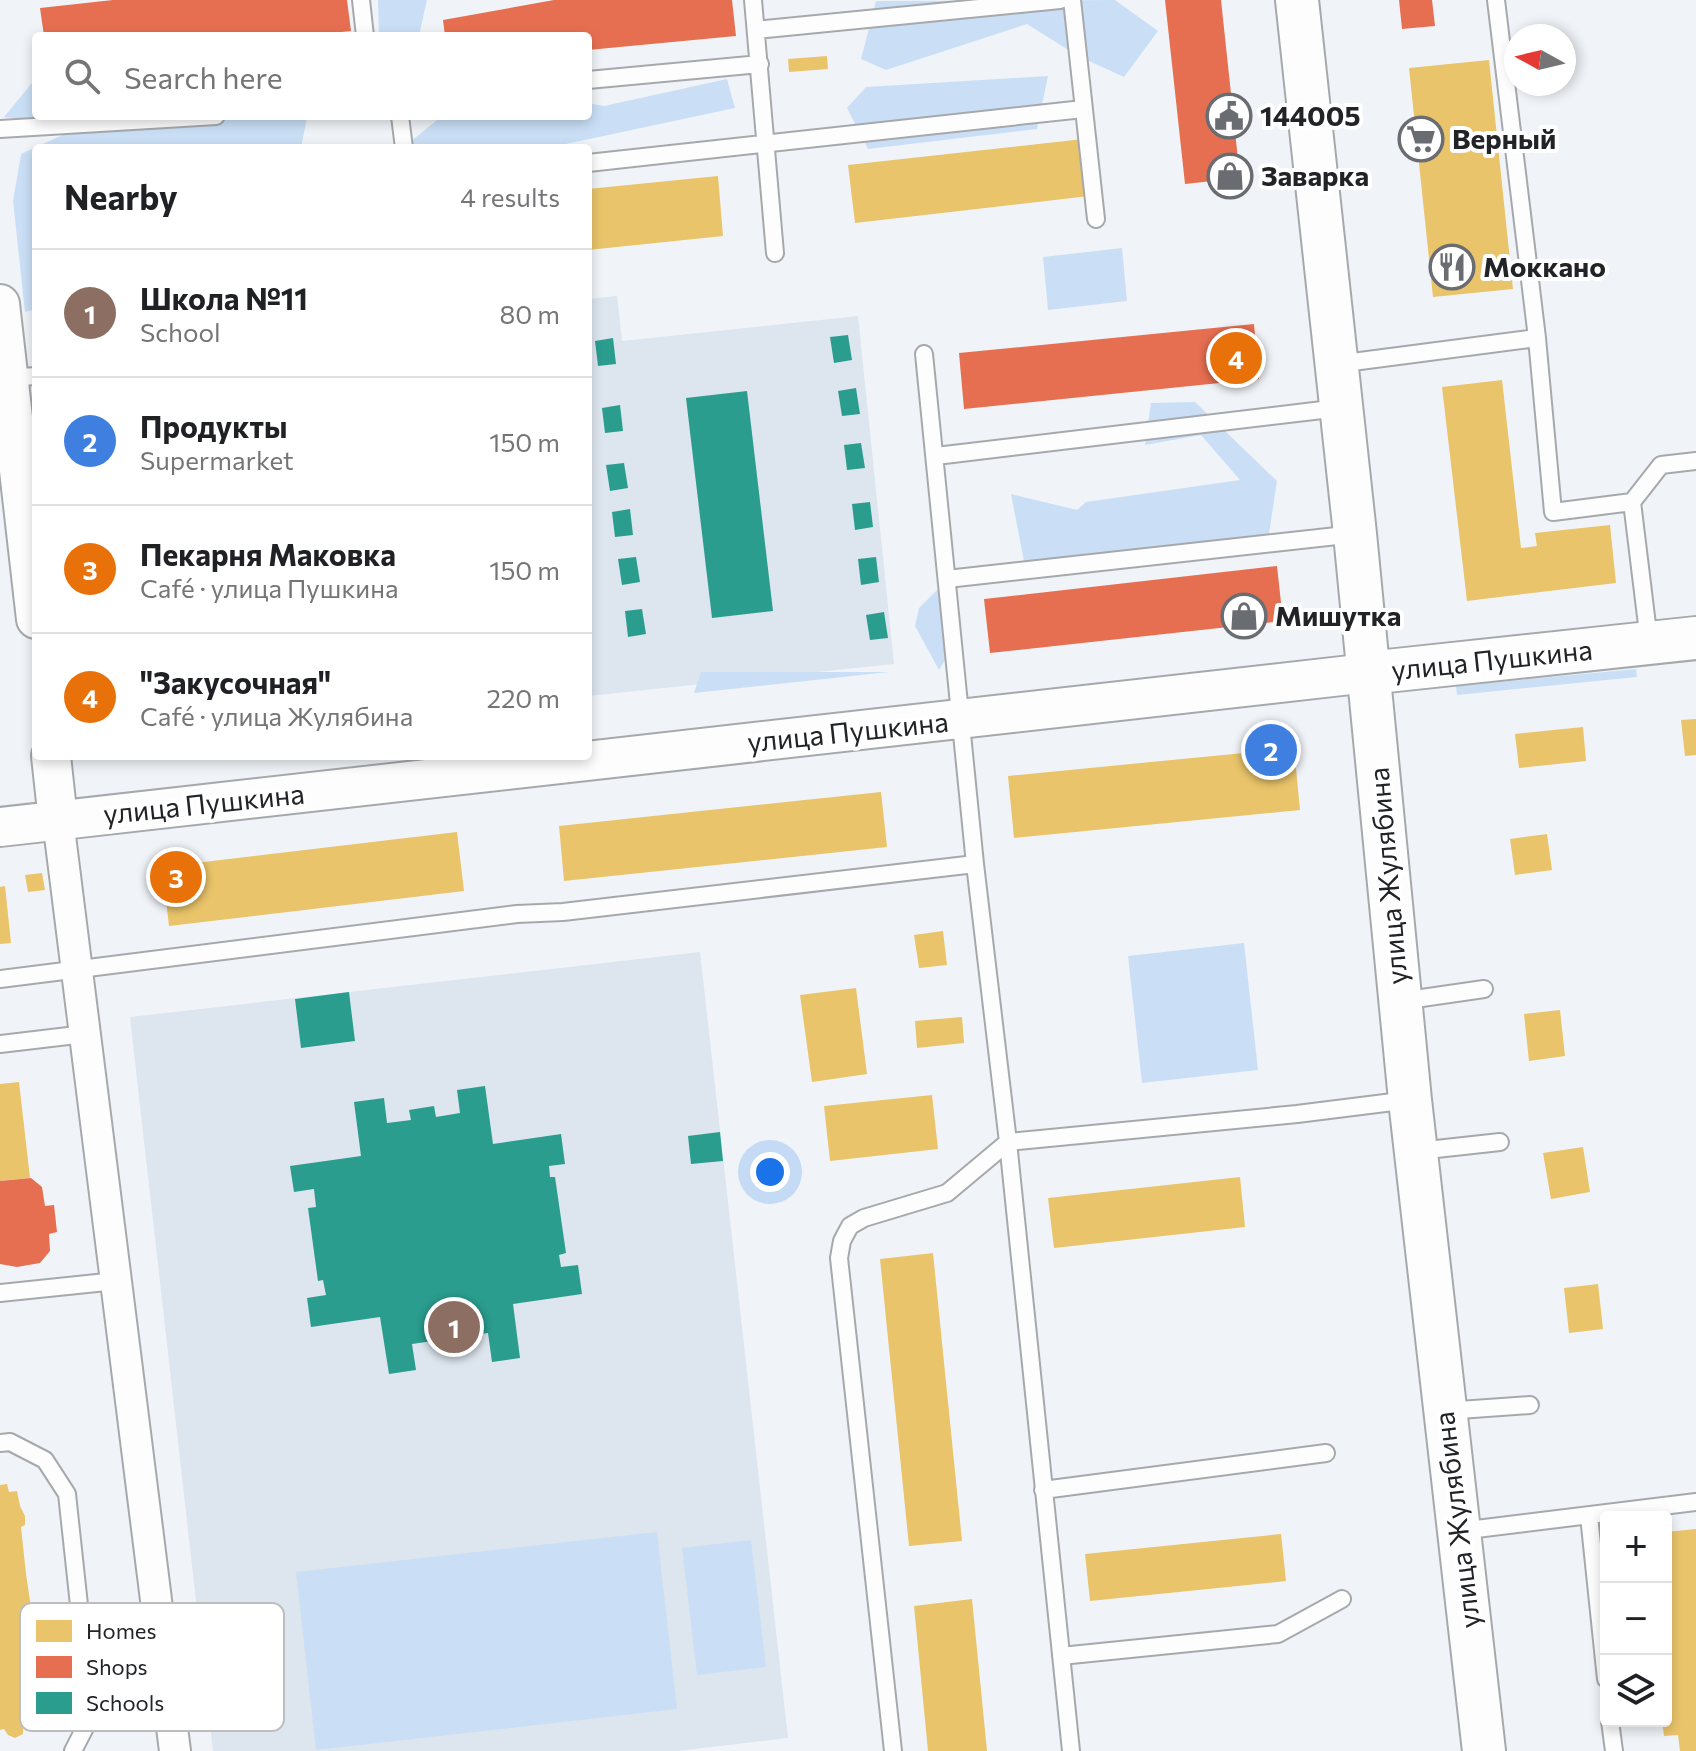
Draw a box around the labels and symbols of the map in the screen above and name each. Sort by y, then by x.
north arrow [1504,24,1576,96]
public building icon: 144005 [1205,92,1253,140]
place label: 144005 [1260,98,1361,132]
supermarket icon: Верный [1397,115,1445,163]
place label: Верный [1452,121,1556,155]
shop icon: Заварка [1206,152,1254,200]
place label: Заварка [1261,158,1369,192]
restaurant icon: Моккано [1428,243,1476,291]
place label: Моккано [1483,249,1606,283]
pin: 4 [1210,328,1262,388]
shop icon: Мишутка [1220,592,1268,640]
place label: Мишутка [1275,598,1401,632]
street label: улица Пушкина [1390,632,1594,686]
street label: улица Пушкина [746,704,950,758]
pin: 2 [1245,720,1297,780]
street label: улица Жулябина [1361,766,1413,986]
street label: улица Пушкина [102,776,306,830]
pin: 3 [150,847,202,907]
your location [750,1152,790,1192]
pin: 1 [428,1297,480,1357]
street label: улица Жулябина [1426,1410,1486,1630]
legend [20,1603,284,1731]
text: Homes [86,1617,156,1644]
text: Shops [86,1653,147,1680]
text: Schools [86,1689,164,1716]

